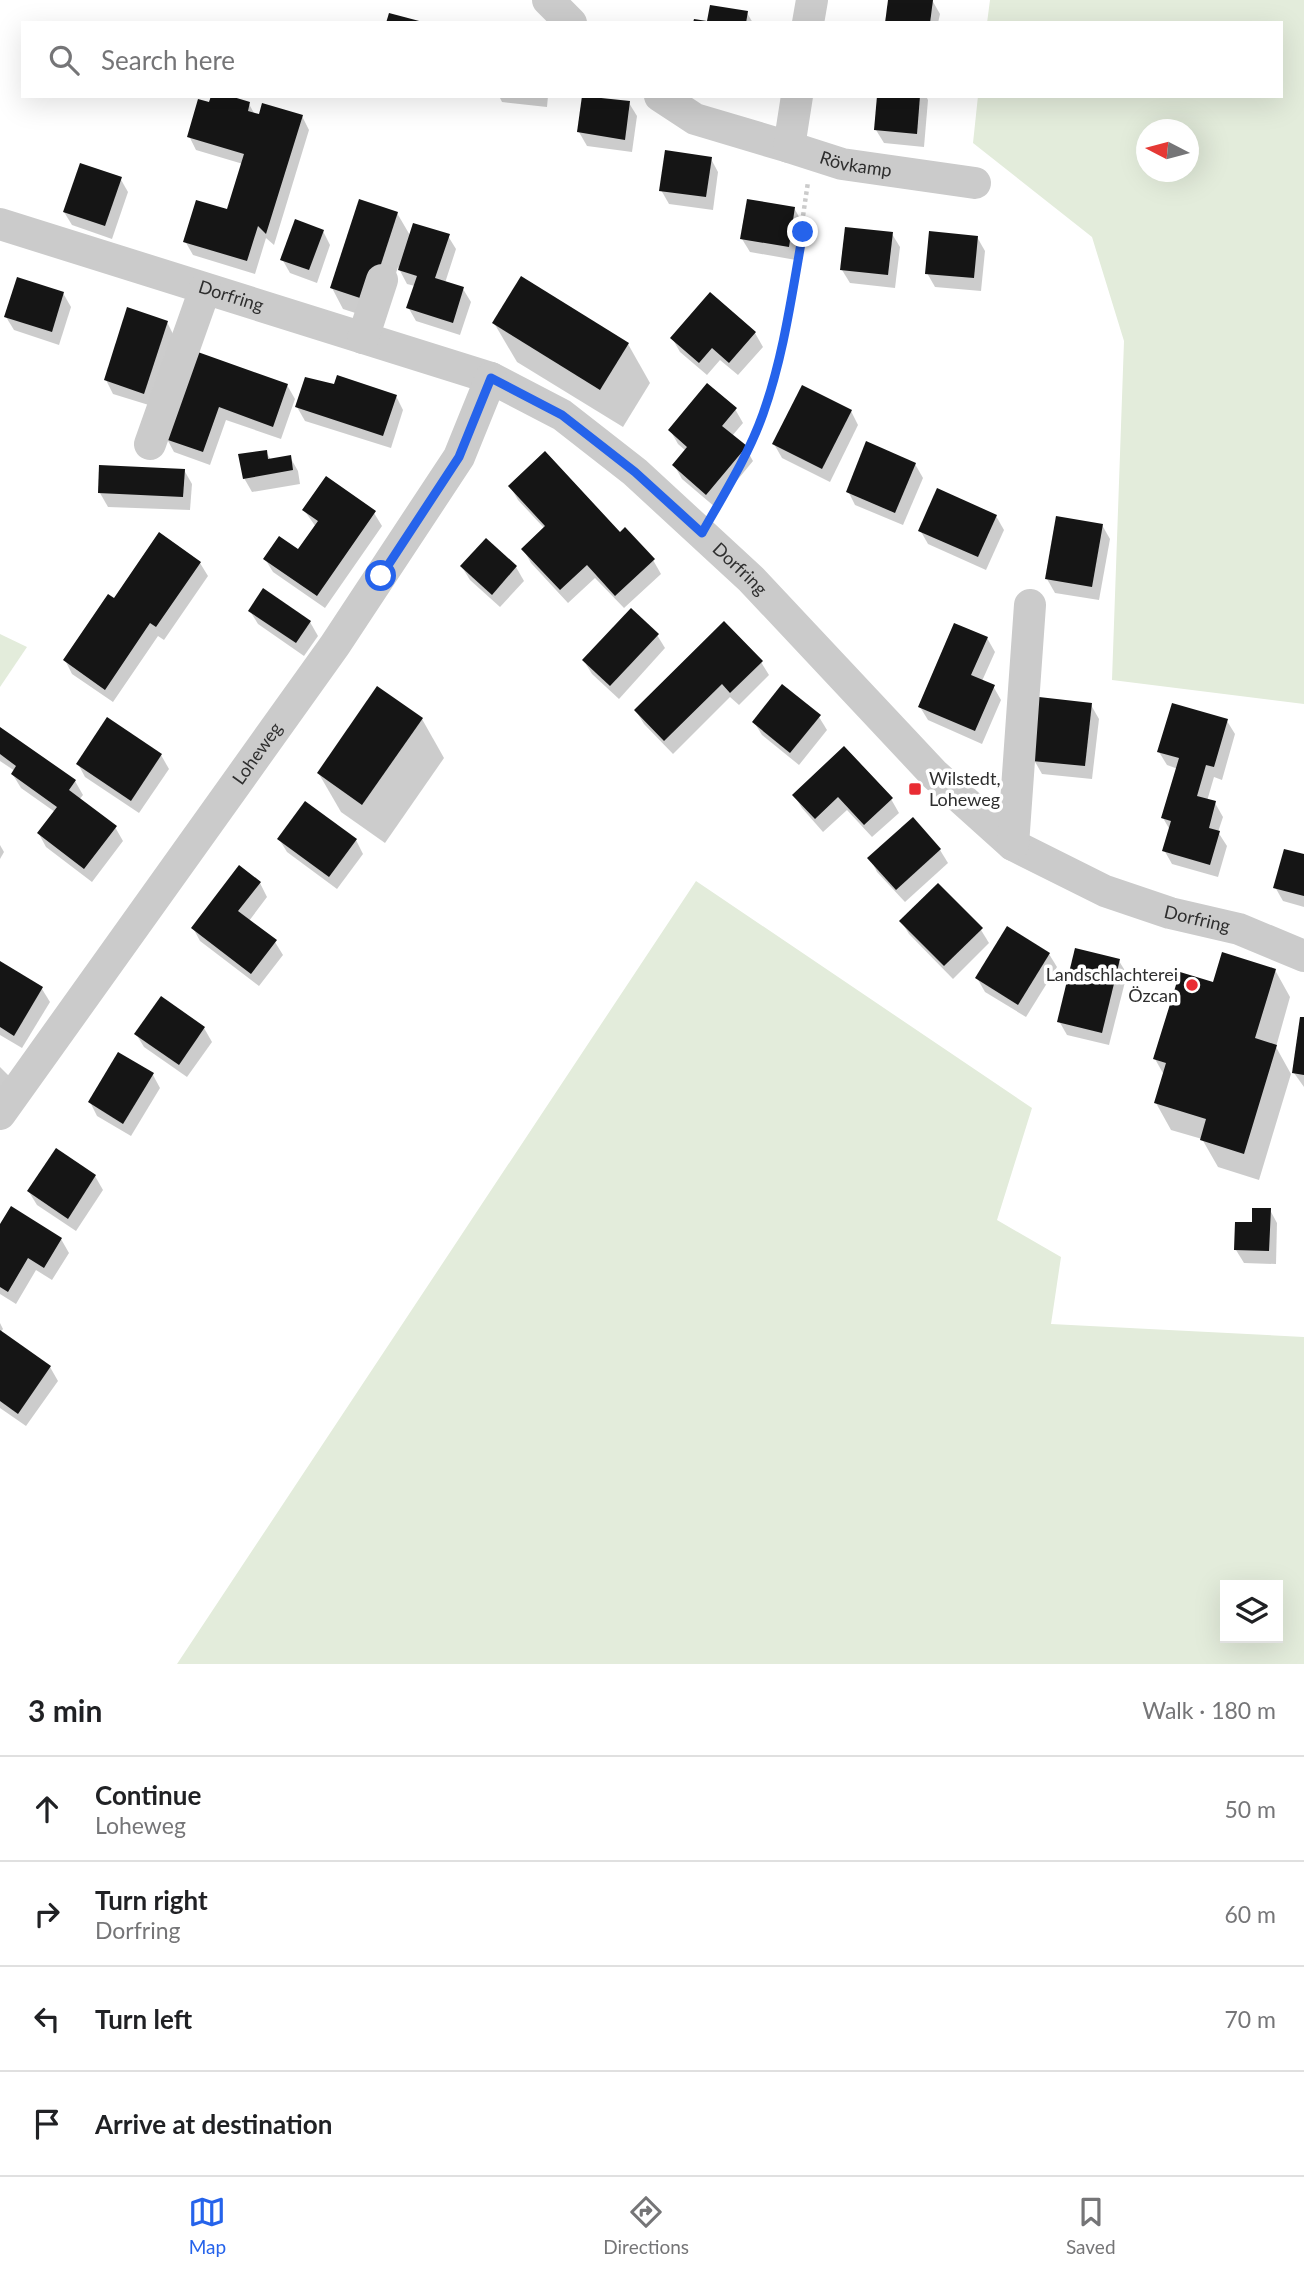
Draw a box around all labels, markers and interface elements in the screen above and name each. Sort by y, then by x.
search box [21,21,1283,98]
icon: search [45,41,83,79]
text: Search here [101,44,235,76]
north arrow [1136,119,1199,182]
street label: Rövkamp [817,146,893,181]
route end [787,216,818,247]
street label: Dorfring [196,275,266,316]
street label: Dorfring [709,537,772,599]
route start [365,560,396,591]
street label: Loheweg [227,718,286,788]
place label: Wilstedt, Loheweg [929,767,1000,810]
marker: Wilstedt, Loheweg [907,781,923,797]
street label: Dorfring [1162,900,1232,937]
place label: Landschlachterei Özcan [1046,963,1178,1006]
marker: Landschlachterei Özcan [1184,977,1200,993]
map controls [1220,1580,1283,1643]
button: layers [1220,1580,1283,1643]
text: 3 min [28,1692,102,1728]
text: Walk · 180 m [1142,1696,1276,1724]
text: Continue [95,1779,201,1811]
icon: ahead [28,1790,66,1828]
text: 50 m [1225,1795,1276,1823]
text: Loheweg [95,1811,186,1839]
text: Turn right [95,1884,208,1916]
icon: right [28,1895,66,1933]
text: 60 m [1225,1900,1276,1928]
text: Dorfring [95,1916,181,1944]
icon: left [28,2000,66,2038]
text: Turn left [95,2003,192,2035]
text: 70 m [1225,2005,1276,2033]
icon: arrive [28,2105,66,2143]
text: Arrive at destination [95,2108,332,2140]
tab: Map [188,2193,226,2258]
tab: Directions [603,2193,689,2258]
tab: Saved [1066,2193,1116,2258]

